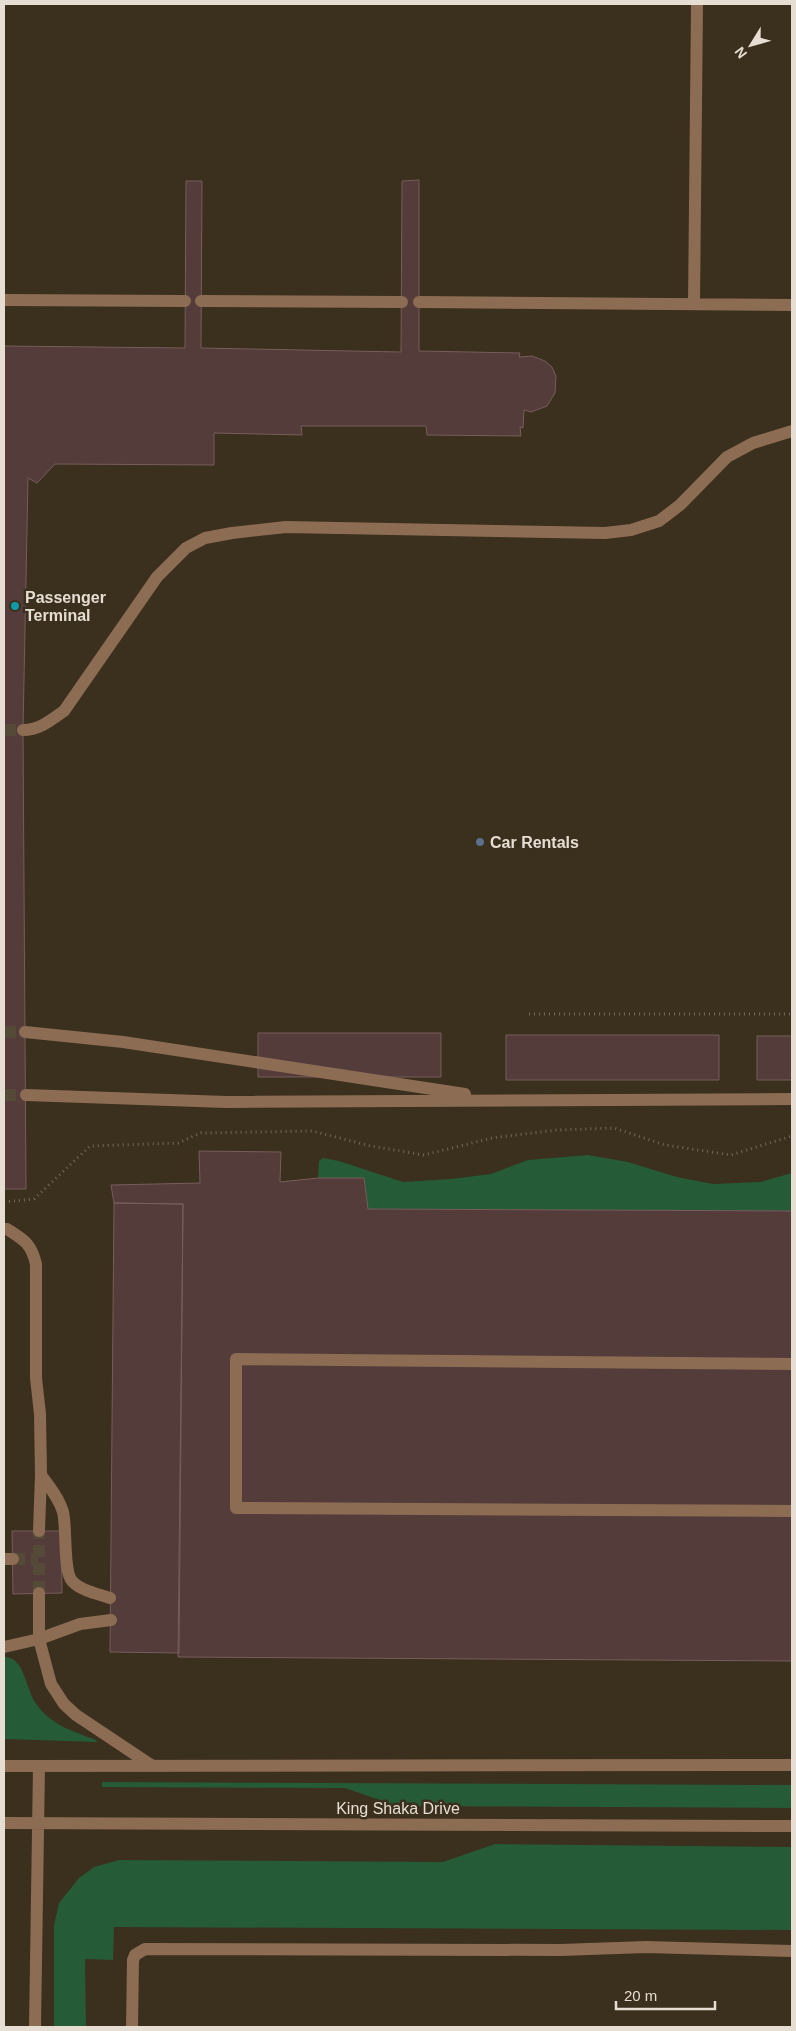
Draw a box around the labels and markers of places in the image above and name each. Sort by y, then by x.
place label: Passenger Terminal [25,589,106,624]
marker: Passenger Terminal [9,600,21,612]
place label: Car Rentals [490,834,579,851]
marker: Car Rentals [474,836,486,848]

